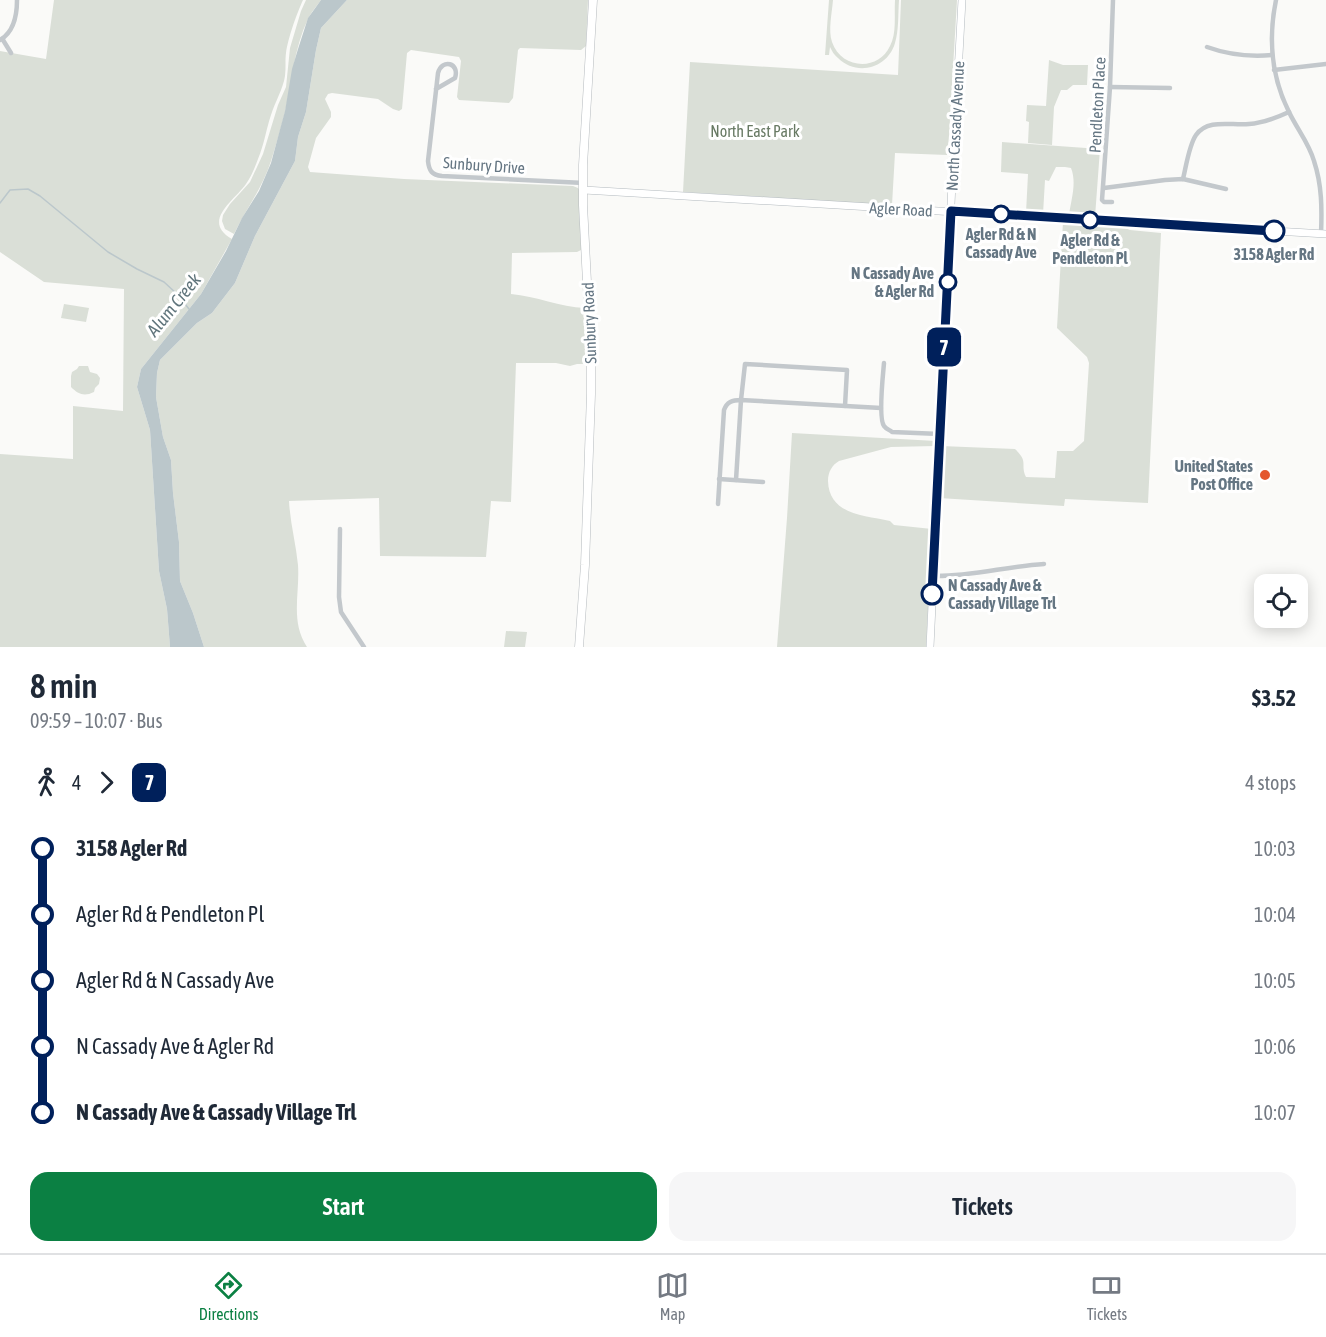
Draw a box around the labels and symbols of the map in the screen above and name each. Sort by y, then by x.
street label: Pendleton Place [1085,56,1109,154]
street label: North Cassady Avenue [943,61,968,191]
park label: North East Park [710,122,800,140]
street label: Sunbury Drive [442,153,526,178]
street label: Agler Road [869,198,933,221]
marker: Agler Rd & N Cassady Ave [992,205,1010,223]
marker: Agler Rd & Pendleton Pl [1081,211,1099,229]
marker: 3158 Agler Rd [1263,220,1285,242]
place label: Agler Rd & N Cassady Ave [965,225,1037,261]
place label: Agler Rd & Pendleton Pl [1052,231,1129,267]
place label: 3158 Agler Rd [1234,245,1315,263]
place label: N Cassady Ave & Agler Rd [851,264,934,300]
water label: Alum Creek [141,268,206,341]
marker: N Cassady Ave & Agler Rd [939,273,957,291]
street label: Sunbury Road [579,282,600,364]
line badge: 7 [924,328,964,366]
place label: United States Post Office [1175,457,1253,493]
marker: United States Post Office [1258,468,1272,482]
place label: N Cassady Ave & Cassady Village Trl [948,576,1057,612]
marker: N Cassady Ave & Cassady Village Trl [921,583,943,605]

